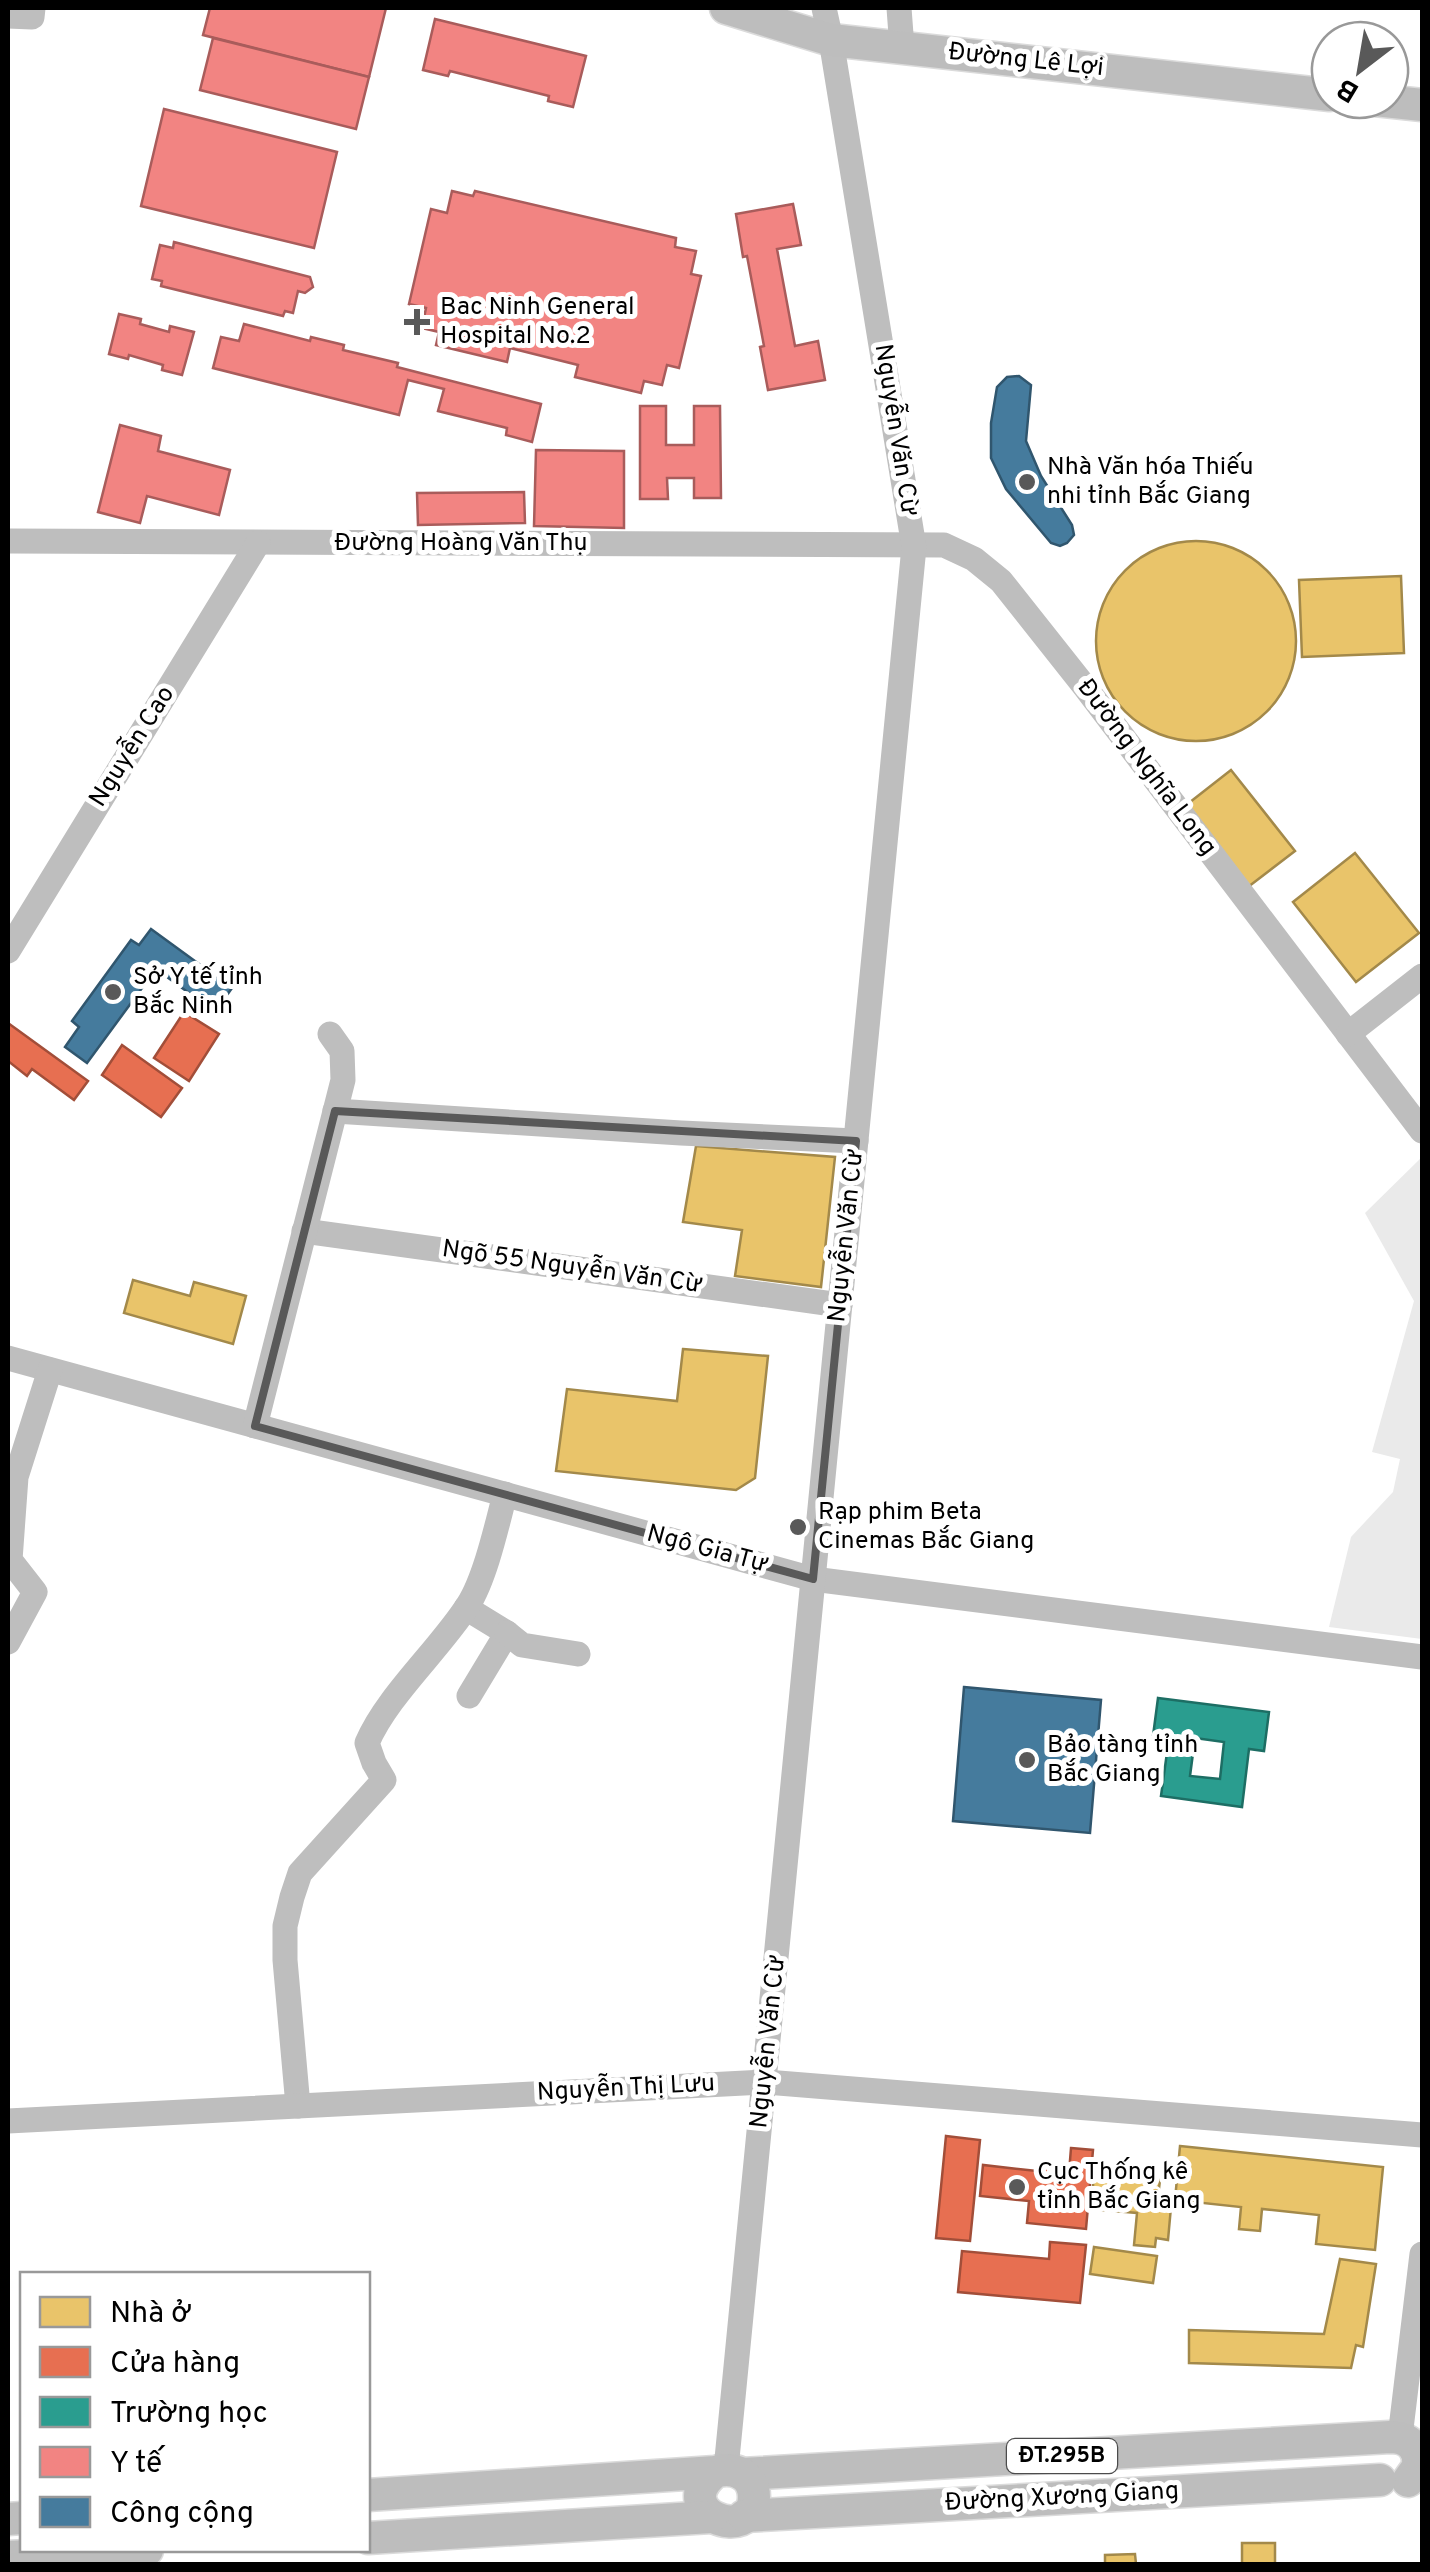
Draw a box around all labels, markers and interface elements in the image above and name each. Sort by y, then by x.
north arrow [1310,20,1410,120]
street label: Đường Lê Lợi [947,37,1105,85]
text: B [1331,68,1366,109]
place label: Bac Ninh General Hospital No.2 [440,292,635,353]
marker: Bac Ninh General Hospital No.2 [404,309,430,335]
street label: Nguyễn Văn Cừ [866,342,925,518]
place label: Nhà Văn hóa Thiếu nhi tỉnh Bắc Giang [1047,452,1254,513]
marker: Nhà Văn hóa Thiếu nhi tỉnh Bắc Giang [1016,471,1038,493]
street label: Đường Hoàng Văn Thụ [334,528,588,560]
street label: Đường Nghĩa Long [1069,673,1223,863]
street label: Nguyễn Cao [82,680,183,814]
place label: Sở Y tế tỉnh Bắc Ninh [133,962,263,1023]
marker: Sở Y tế tỉnh Bắc Ninh [102,981,124,1003]
street label: Nguyễn Văn Cừ [821,1148,872,1324]
street label: Ngõ 55 Nguyễn Văn Cừ [440,1233,704,1302]
place label: Rạp phim Beta Cinemas Bắc Giang [818,1497,1034,1558]
marker: Rạp phim Beta Cinemas Bắc Giang [787,1516,809,1538]
street label: Ngô Gia Tự [643,1518,771,1582]
place label: Bảo tàng tỉnh Bắc Giang [1047,1730,1198,1791]
marker: Bảo tàng tỉnh Bắc Giang [1016,1749,1038,1771]
street label: Nguyễn Văn Cừ [743,1954,794,2130]
street label: Nguyễn Thị Lưu [536,2067,716,2110]
place label: Cục Thống kê tỉnh Bắc Giang [1037,2157,1201,2218]
marker: Cục Thống kê tỉnh Bắc Giang [1006,2176,1028,2198]
legend [20,2272,370,2552]
text: Nhà ở [110,2296,191,2333]
text: Cửa hàng [110,2346,240,2383]
text: Trường học [110,2396,268,2433]
road number: ĐT.295B [1007,2439,1117,2473]
text: Y tế [110,2445,166,2483]
street label: Đường Xương Giang [944,2476,1180,2520]
text: Công cộng [110,2496,254,2533]

